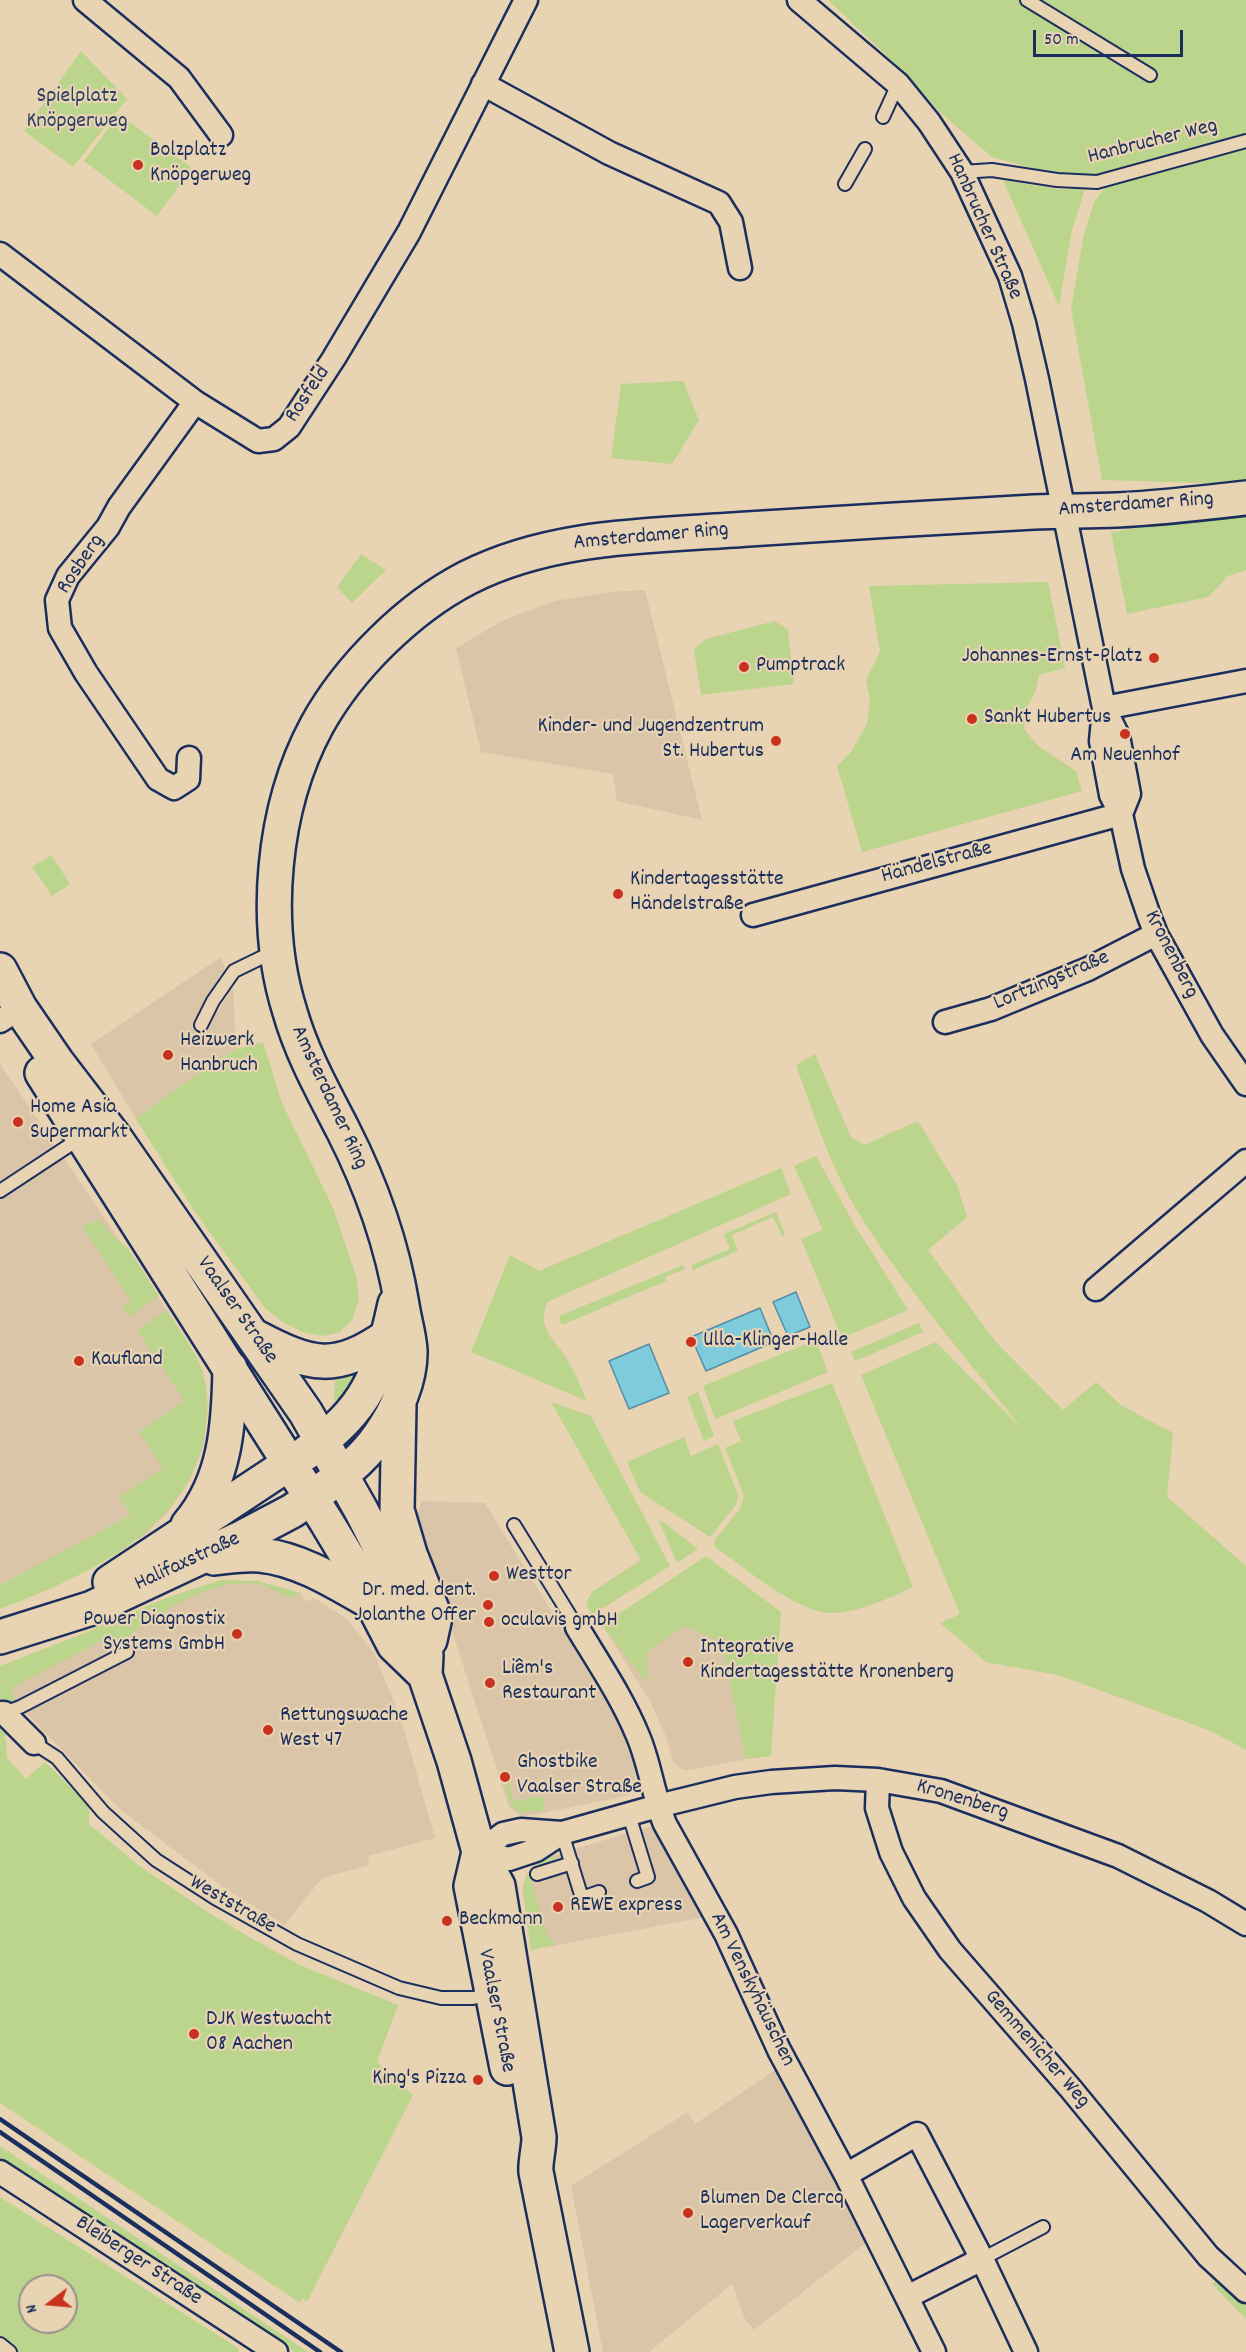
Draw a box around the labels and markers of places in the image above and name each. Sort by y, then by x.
place label: Bolzplatz Knöpgerweg [150,139,251,190]
marker: Bolzplatz Knöpgerweg [131,158,145,172]
place label: Johannes-Ernst-Platz [962,645,1142,671]
marker: Johannes-Ernst-Platz [1147,651,1161,665]
place label: Pumptrack [756,654,845,680]
marker: Pumptrack [737,660,751,674]
place label: Sankt Hubertus [984,706,1111,732]
marker: Sankt Hubertus [965,712,979,726]
place label: Kinder- und Jugendzentrum St. Hubertus [538,715,764,766]
marker: Am Neuenhof [1118,727,1132,741]
marker: Kinder- und Jugendzentrum St. Hubertus [769,734,783,748]
place label: Am Neuenhof [1070,744,1180,770]
place label: Kindertagesstätte Händelstraße [630,868,784,920]
marker: Kindertagesstätte Händelstraße [611,887,625,901]
place label: Heizwerk Hanbruch [180,1029,258,1080]
marker: Heizwerk Hanbruch [161,1048,175,1062]
place label: Home Asia Supermarkt [30,1096,128,1148]
marker: Home Asia Supermarkt [11,1115,25,1129]
place label: Ulla-Klinger-Halle [703,1329,848,1355]
marker: Ulla-Klinger-Halle [684,1335,698,1349]
place label: Kaufland [91,1348,163,1374]
marker: Kaufland [72,1354,86,1368]
place label: Westtor [506,1563,572,1589]
marker: Westtor [487,1569,501,1583]
place label: Dr. med. dent. Jolanthe Offer [354,1579,476,1630]
marker: Dr. med. dent. Jolanthe Offer [481,1598,495,1612]
place label: Power Diagnostix Systems GmbH [83,1608,225,1660]
place label: oculavis gmbH [501,1609,618,1635]
marker: oculavis gmbH [482,1615,496,1629]
marker: Power Diagnostix Systems GmbH [230,1627,244,1641]
place label: Integrative Kindertagesstätte Kronenberg [700,1636,954,1688]
marker: Integrative Kindertagesstätte Kronenberg [681,1655,695,1669]
place label: Liêm's Restaurant [502,1657,596,1708]
marker: Liêm's Restaurant [483,1676,497,1690]
place label: Rettungswache West 47 [280,1704,408,1756]
marker: Rettungswache West 47 [261,1723,275,1737]
place label: Ghostbike Vaalser Straße [517,1751,642,1802]
marker: Ghostbike Vaalser Straße [498,1770,512,1784]
place label: REWE express [570,1894,683,1920]
marker: REWE express [551,1900,565,1914]
place label: Beckmann [459,1908,543,1934]
marker: Beckmann [440,1914,454,1928]
place label: DJK Westwacht 08 Aachen [206,2008,332,2060]
marker: DJK Westwacht 08 Aachen [187,2027,201,2041]
place label: King's Pizza [372,2067,466,2093]
marker: King's Pizza [471,2073,485,2087]
place label: Blumen De Clercq Lagerverkauf [700,2187,844,2238]
marker: Blumen De Clercq Lagerverkauf [681,2206,695,2220]

